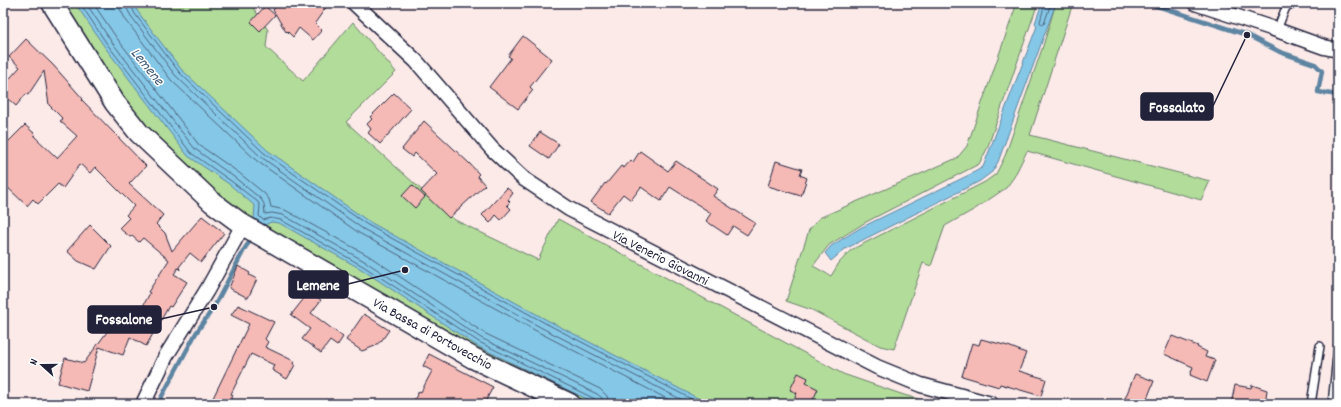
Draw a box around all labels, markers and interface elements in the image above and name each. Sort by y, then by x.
water label: Lemene [124,44,169,92]
callout: Fossalato [1141,93,1213,120]
text: Fossalato [1149,98,1205,120]
street label: Via Venerio Giovanni [609,226,712,292]
callout: Lemene [289,271,348,298]
text: Lemene [296,276,340,298]
street label: Via Bassa di Portovecchio [369,294,495,376]
callout: Fossalone [88,306,161,333]
text: Fossalone [96,310,153,332]
north arrow [22,345,62,385]
text: N [26,356,43,368]

